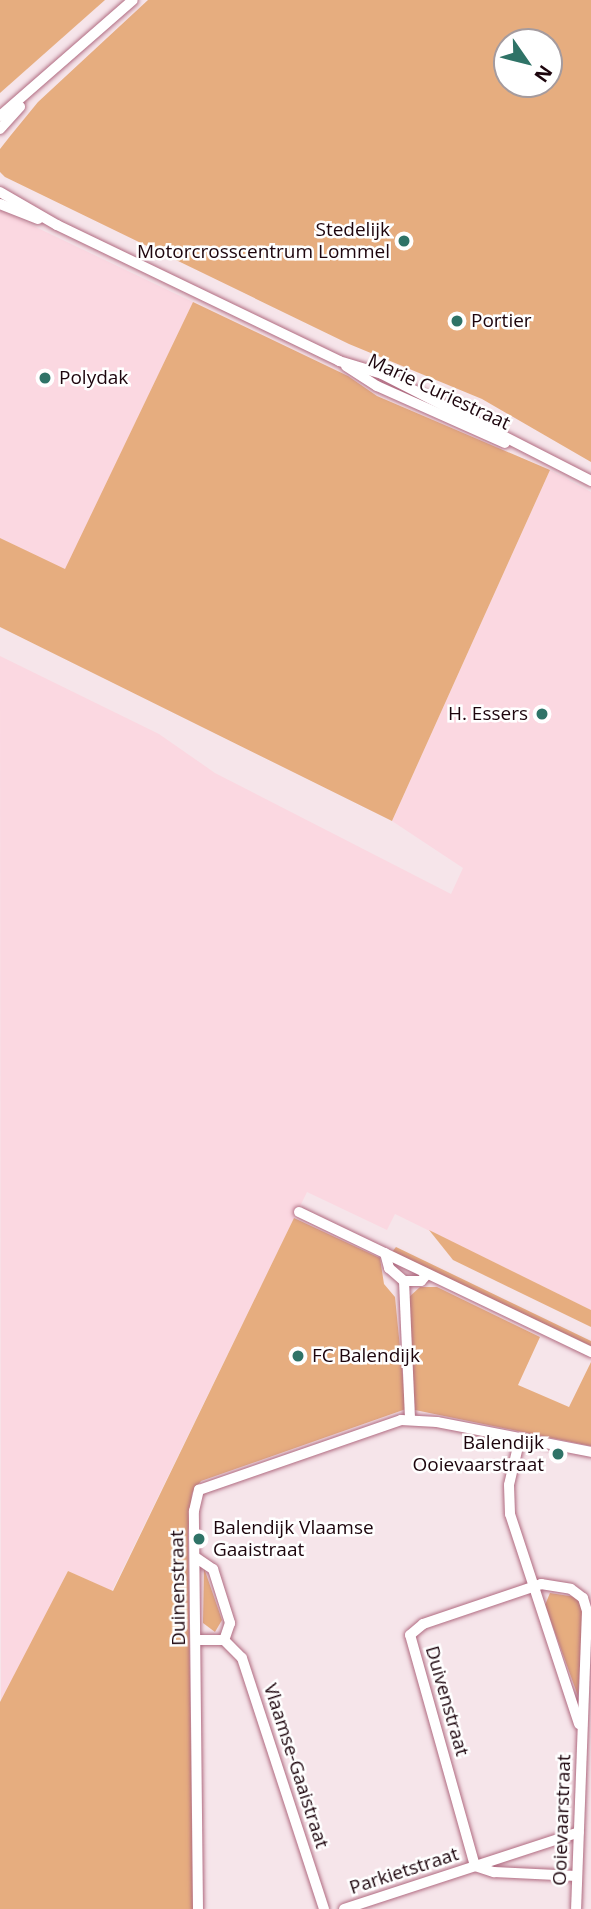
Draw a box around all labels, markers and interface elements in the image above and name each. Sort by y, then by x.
north arrow [493,28,563,98]
text: N [528,60,559,88]
place label: Stedelijk Motorcrosscentrum Lommel [137,219,390,263]
marker: Stedelijk Motorcrosscentrum Lommel [396,233,412,249]
place label: Portier [471,310,532,332]
marker: Portier [449,313,465,329]
street label: Marie Curiestraat [364,349,514,435]
place label: Polydak [59,367,128,389]
marker: Polydak [37,370,53,386]
place label: H. Essers [448,703,528,725]
marker: H. Essers [534,706,550,722]
place label: FC Balendijk [312,1345,420,1367]
marker: FC Balendijk [290,1348,306,1364]
place label: Balendijk Ooievaarstraat [412,1432,544,1476]
marker: Balendijk Ooievaarstraat [550,1446,566,1462]
place label: Balendijk Vlaamse Gaaistraat [213,1517,374,1561]
street label: Duinenstraat [166,1530,190,1646]
marker: Balendijk Vlaamse Gaaistraat [191,1531,207,1547]
street label: Duivenstraat [420,1643,474,1759]
street label: Vlaamse-Gaaistraat [259,1681,333,1851]
street label: Ooievaarstraat [548,1754,576,1886]
street label: Parkietstraat [347,1843,461,1899]

